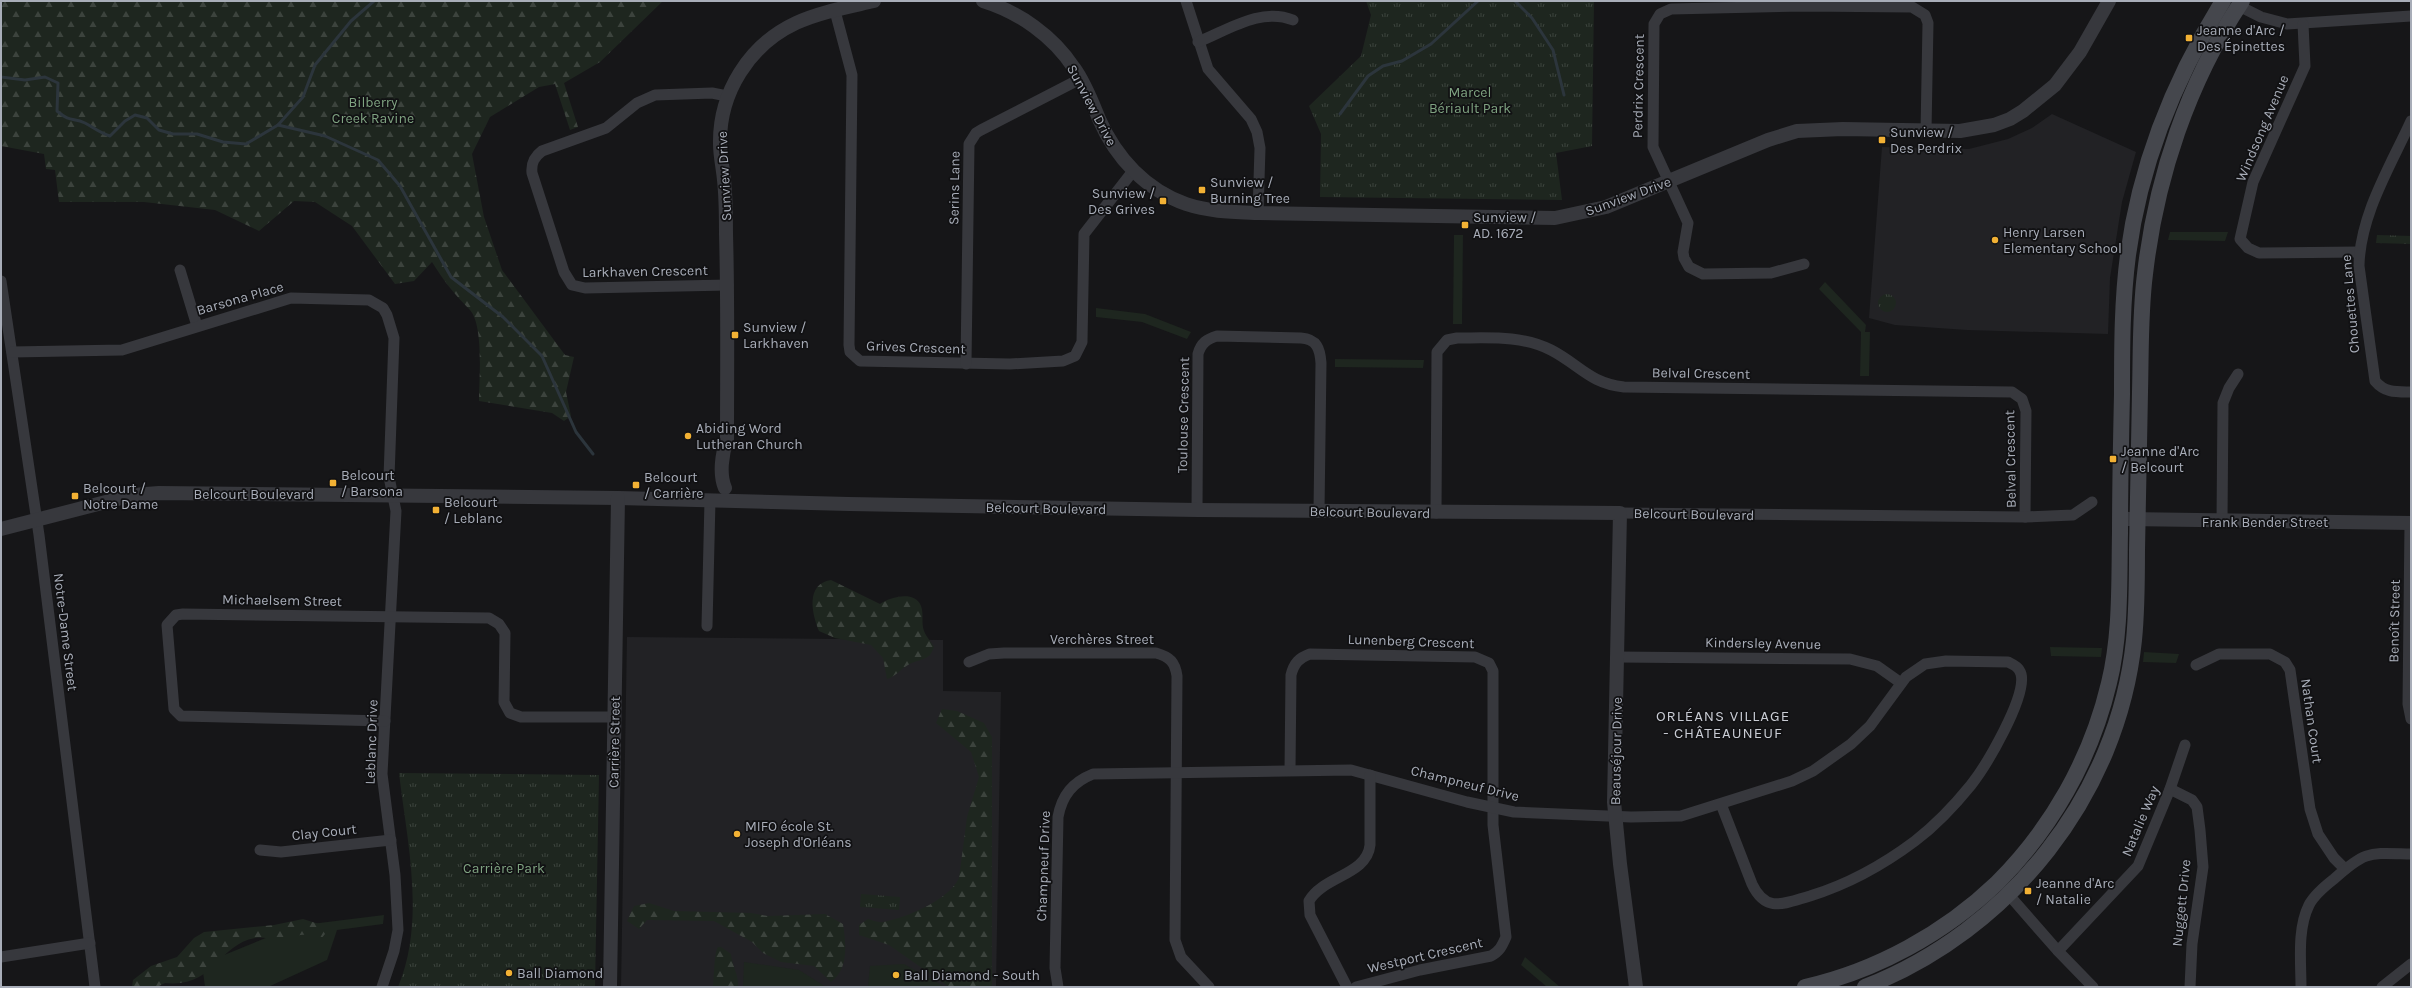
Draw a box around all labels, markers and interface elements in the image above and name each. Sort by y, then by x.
place label: Jeanne d'Arc / Des Épinettes [2197,22,2285,55]
marker: Jeanne d'Arc / Des Épinettes [2184,33,2194,43]
street label: Perdrix Crescent [1629,34,1648,138]
street label: Sunview Drive [1063,62,1120,149]
street label: Windsong Avenue [2232,72,2293,184]
park label: Marcel Bériault Park [1429,84,1511,117]
park label: Bilberry Creek Ravine [332,94,414,127]
place label: Sunview / Des Perdrix [1890,124,1962,157]
street label: Sunview Drive [714,131,735,221]
marker: Sunview / Des Perdrix [1877,135,1887,145]
street label: Serins Lane [945,151,964,225]
street label: Sunview Drive [1583,173,1673,220]
place label: Sunview / Burning Tree [1210,174,1290,207]
place label: Sunview / Des Grives [1088,185,1155,218]
marker: Sunview / Burning Tree [1197,185,1207,195]
marker: Sunview / Des Grives [1158,196,1168,206]
place label: Sunview / AD. 1672 [1473,209,1536,242]
marker: Sunview / AD. 1672 [1460,220,1470,230]
place label: Henry Larsen Elementary School [2003,224,2122,257]
marker: Henry Larsen Elementary School [1990,235,2000,245]
street label: Chouettes Lane [2338,254,2363,354]
street label: Larkhaven Crescent [582,262,708,281]
street label: Barsona Place [195,278,286,319]
place label: Sunview / Larkhaven [743,319,809,352]
marker: Sunview / Larkhaven [730,330,740,340]
street label: Grives Crescent [866,337,966,358]
street label: Toulouse Crescent [1174,357,1193,473]
street label: Belval Crescent [1652,364,1750,383]
street label: Belval Crescent [2001,410,2020,508]
place label: Abiding Word Lutheran Church [696,420,803,453]
marker: Abiding Word Lutheran Church [683,431,693,441]
place label: Jeanne d'Arc / Belcourt [2121,443,2199,476]
marker: Jeanne d'Arc / Belcourt [2108,454,2118,464]
place label: Belcourt / Barsona [341,467,403,500]
place label: Belcourt / Carrière [644,469,703,502]
marker: Belcourt / Barsona [328,478,338,488]
place label: Belcourt / Notre Dame [83,480,158,513]
marker: Belcourt / Carrière [631,480,641,490]
street label: Belcourt Boulevard [194,486,314,503]
marker: Belcourt / Notre Dame [70,491,80,501]
place label: Belcourt / Leblanc [444,494,503,527]
street label: Belcourt Boulevard [985,499,1107,518]
street label: Belcourt Boulevard [1309,503,1431,522]
marker: Belcourt / Leblanc [431,505,441,515]
street label: Belcourt Boulevard [1633,505,1755,524]
street label: Frank Bender Street [2202,514,2328,531]
street label: Notre-Dame Street [50,572,81,692]
street label: Benoît Street [2385,579,2404,663]
street label: Michaelsem Street [222,591,342,610]
street label: Verchères Street [1050,631,1154,648]
street label: Lunenberg Crescent [1347,631,1475,652]
street label: Kindersley Avenue [1705,634,1821,653]
street label: Nathan Court [2297,678,2326,765]
street label: Carrière Street [605,696,624,788]
street label: Beauséjour Drive [1607,697,1626,805]
street label: Leblanc Drive [362,699,381,785]
district label: ORLÉANS VILLAGE - CHÂTEAUNEUF [1656,707,1790,742]
street label: Champneuf Drive [1409,762,1521,805]
street label: Natalie Way [2118,783,2163,859]
street label: Champneuf Drive [1033,810,1054,922]
place label: MIFO école St. Joseph d'Orléans [745,818,852,851]
street label: Clay Court [291,821,357,844]
marker: MIFO école St. Joseph d'Orléans [732,829,742,839]
street label: Nuggett Drive [2168,859,2195,948]
park label: Carrière Park [463,860,545,877]
place label: Jeanne d'Arc / Natalie [2036,875,2114,908]
marker: Jeanne d'Arc / Natalie [2023,886,2033,896]
street label: Westport Crescent [1366,934,1484,977]
place label: Ball Diamond [517,965,603,982]
place label: Ball Diamond - South [904,967,1040,984]
marker: Ball Diamond [504,968,514,978]
marker: Ball Diamond - South [891,970,901,980]

